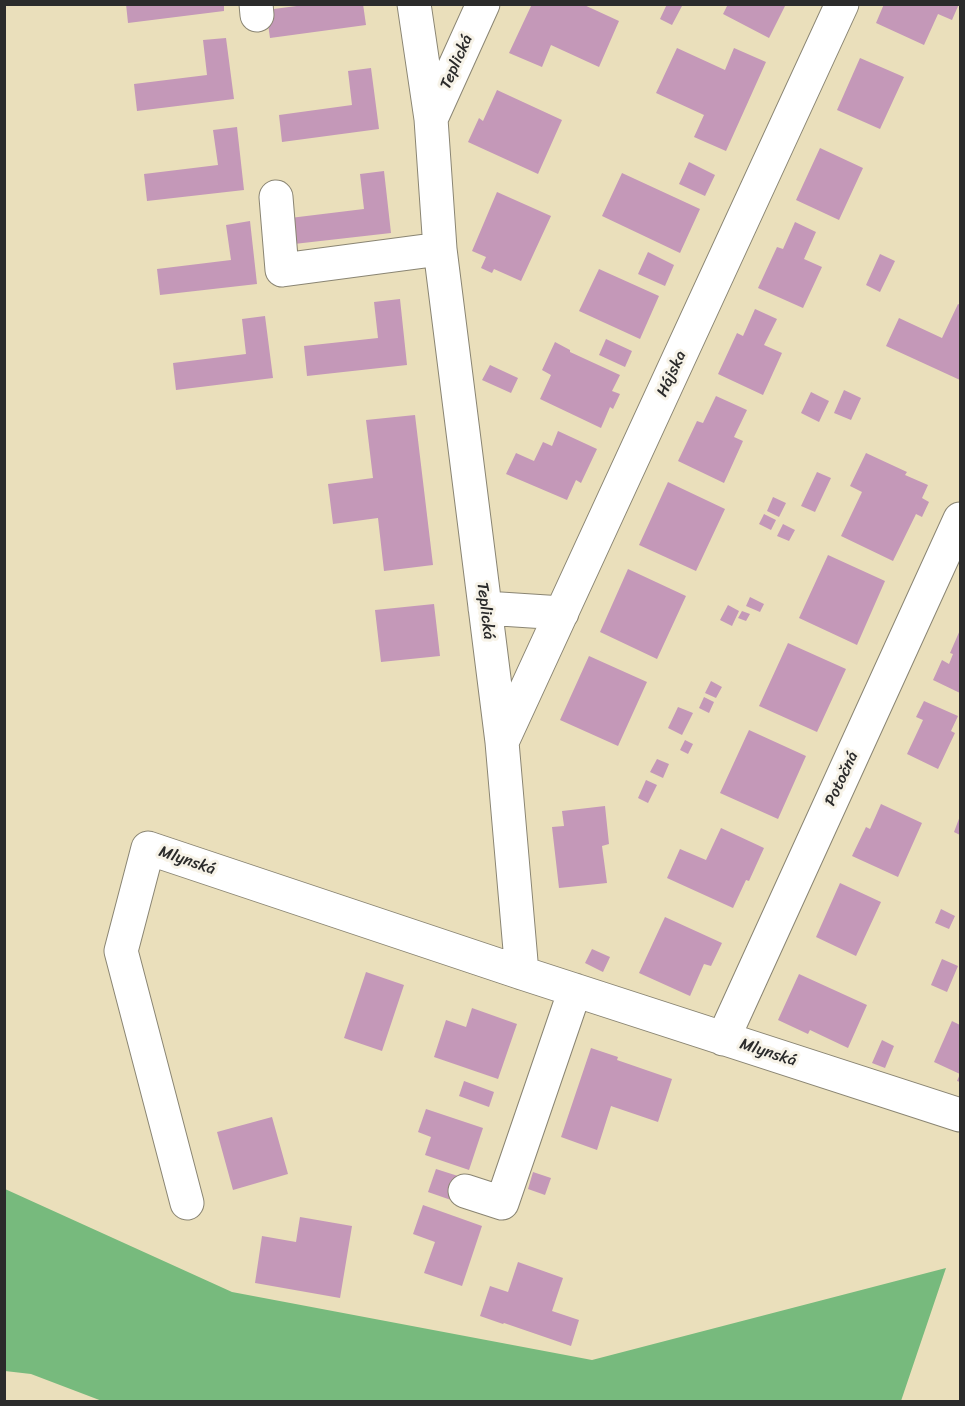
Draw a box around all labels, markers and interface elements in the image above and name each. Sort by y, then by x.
street label: Teplická [437,32,477,92]
street label: Hájska [653,348,691,400]
street label: Teplická [472,581,498,641]
street label: Potočná [821,749,863,809]
street label: Mlynská [156,842,218,880]
street label: Mlynská [737,1035,799,1071]

